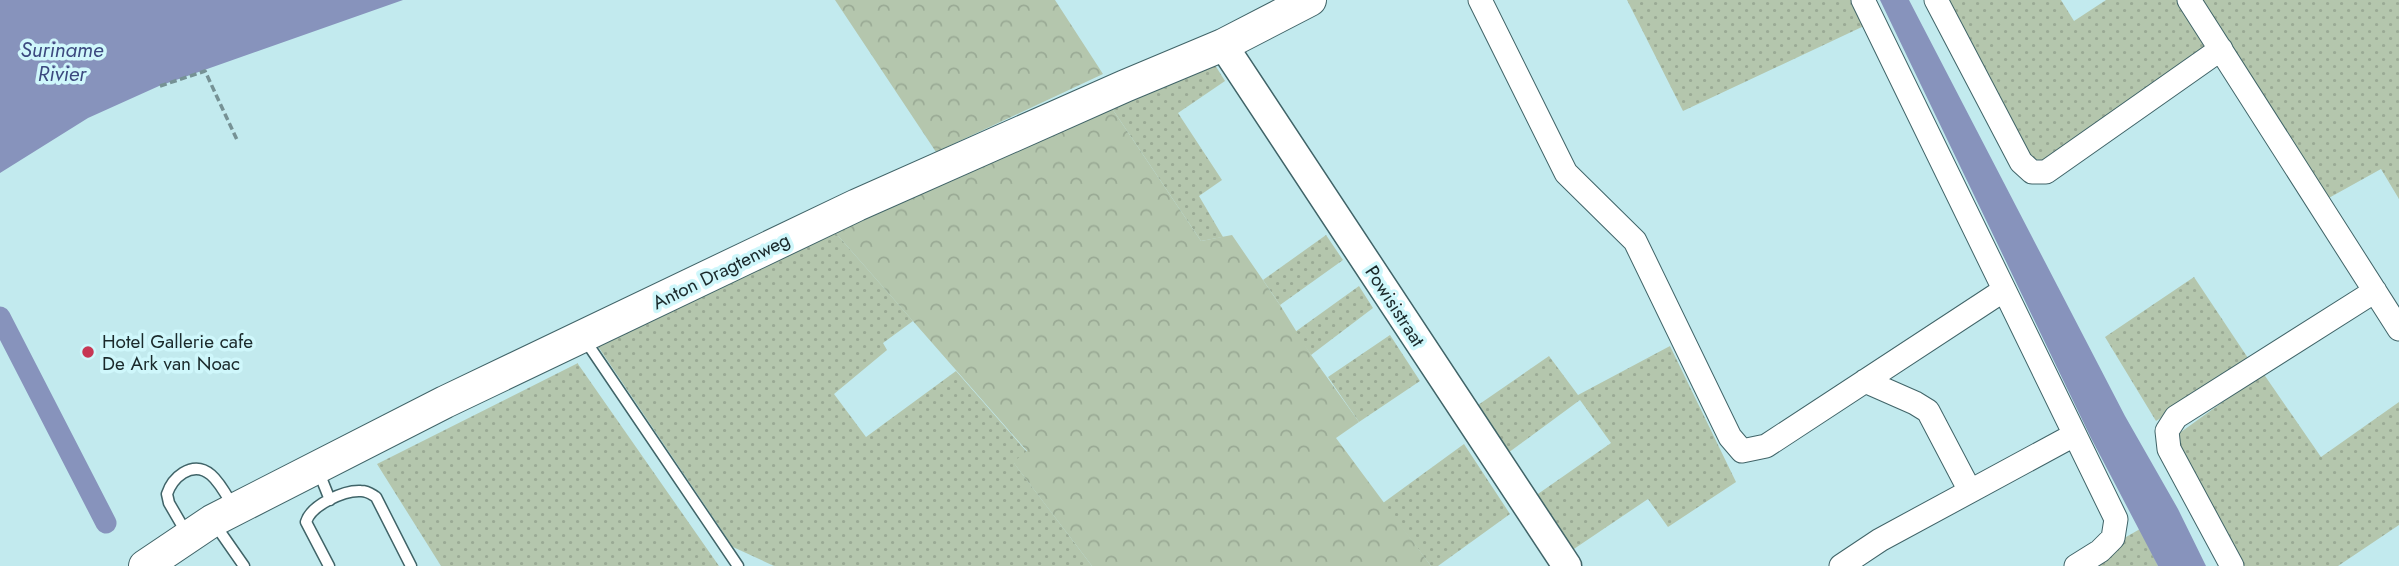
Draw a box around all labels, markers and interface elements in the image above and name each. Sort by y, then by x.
water label: Suriname Rivier [21,35,104,89]
street label: Anton Dragtenweg [648,226,794,316]
street label: Powisistraat [1359,260,1432,352]
place label: Hotel Gallerie cafe De Ark van Noac [102,328,253,377]
marker: Hotel Gallerie cafe De Ark van Noac [80,344,96,360]

